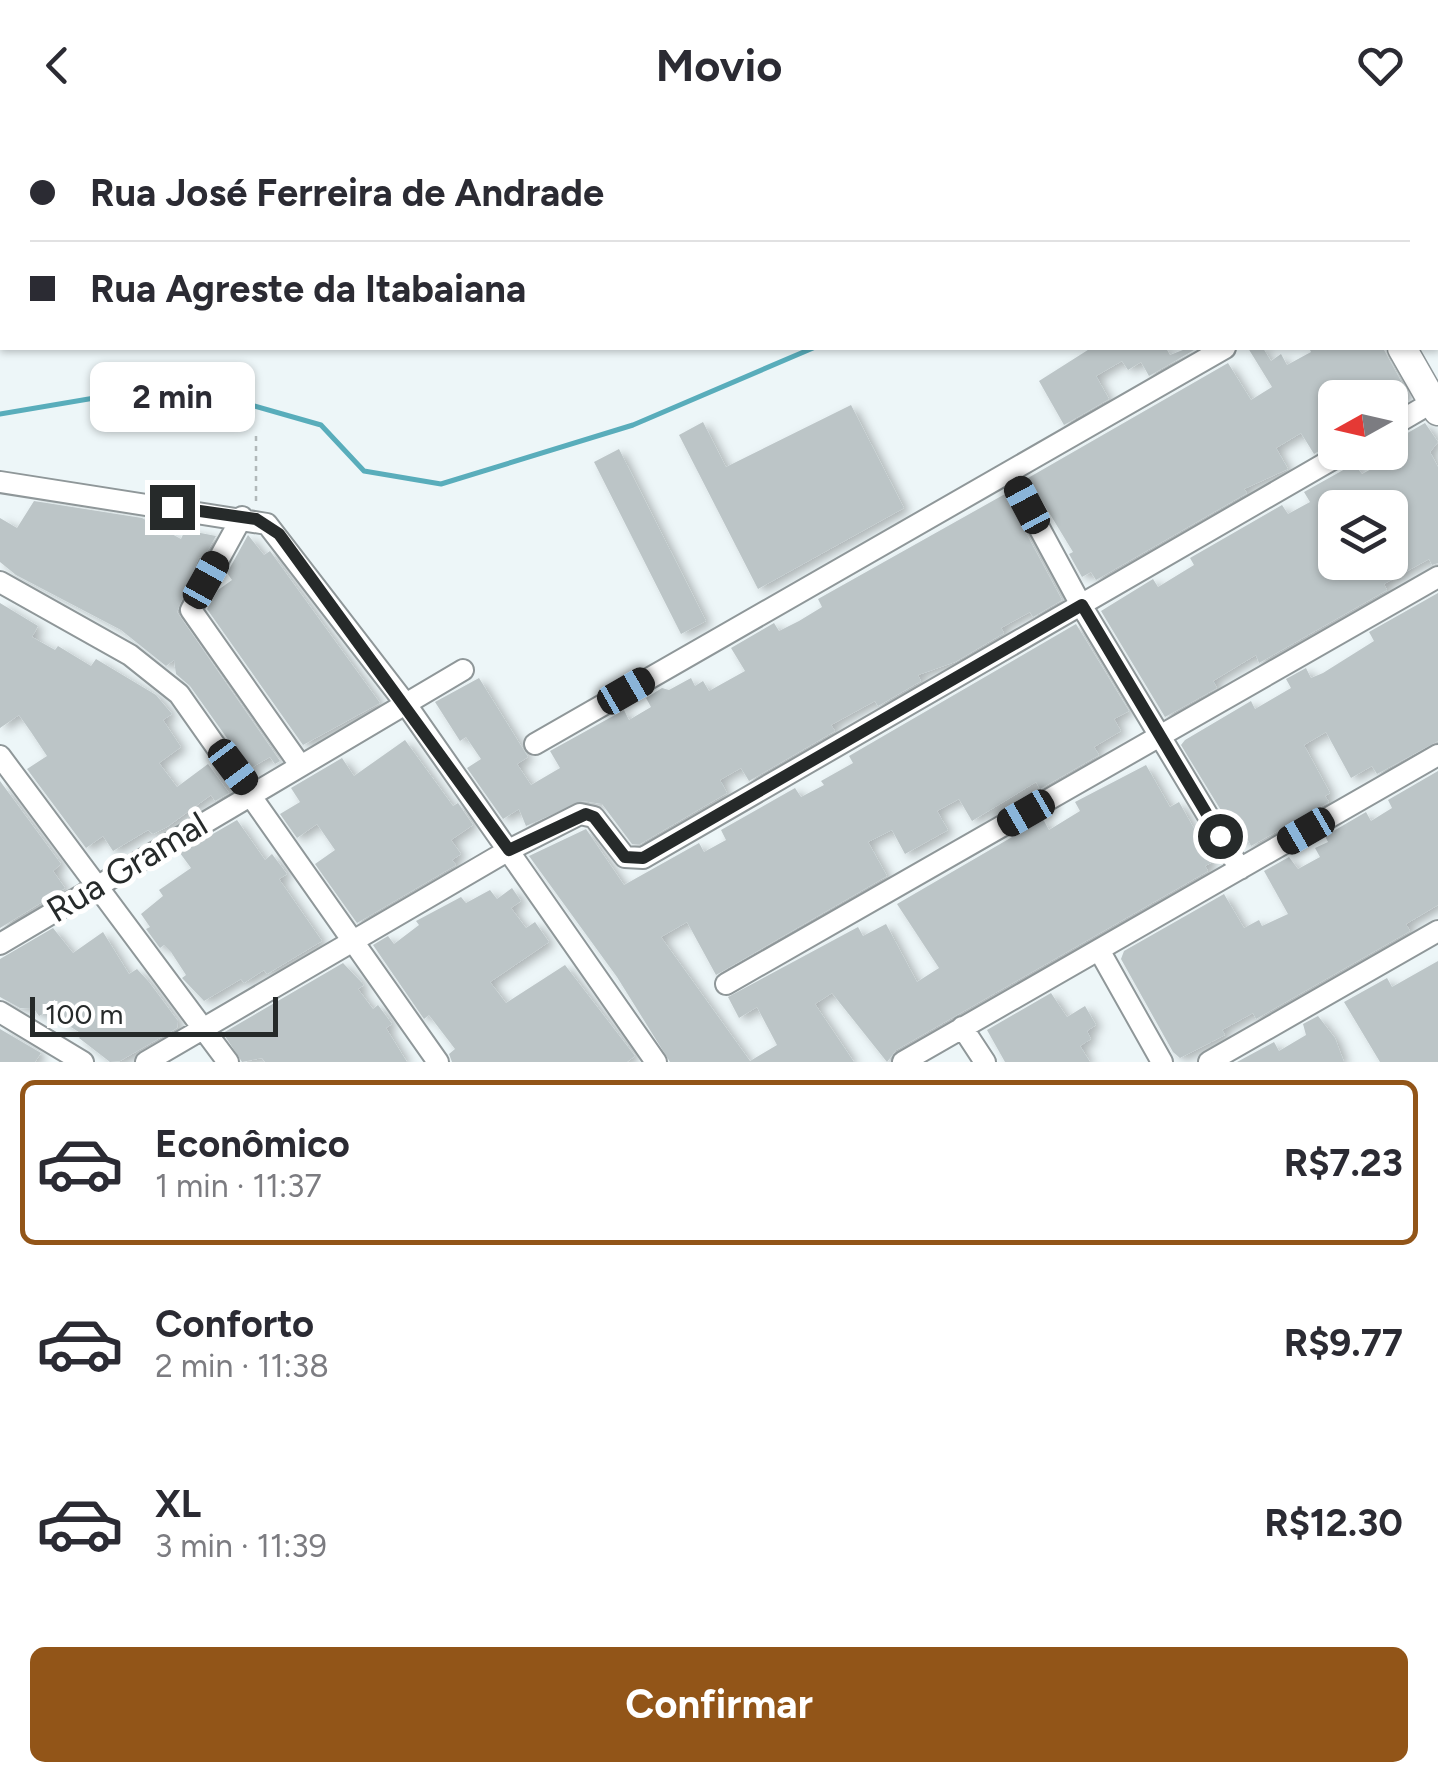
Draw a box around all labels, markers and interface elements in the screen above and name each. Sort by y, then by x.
icon: back [30,38,85,93]
text: Movio [656,38,782,92]
icon: heart [1353,38,1408,93]
text: Rua José Ferreira de Andrade [90,170,604,216]
text: Rua Agreste da Itabaiana [90,266,526,312]
callout: 2 min [90,362,254,432]
text: 2 min [132,378,213,416]
north arrow [1318,380,1408,470]
map controls [1318,380,1408,580]
car [1000,471,1054,539]
route end [150,485,195,530]
button: layers [1318,490,1408,580]
car [178,546,234,614]
car [593,663,659,719]
car [203,734,263,800]
car [993,785,1059,841]
street label: Rua Gramal [39,803,215,931]
car [1273,803,1339,859]
route start [1198,814,1243,859]
scale bar [30,992,278,1036]
text: 100 m [45,997,123,1031]
icon: car [35,1118,125,1208]
text: Econômico [155,1121,350,1167]
text: R$7.23 [1284,1140,1403,1186]
text: 1 min · 11:37 [155,1167,322,1205]
icon: car [35,1298,125,1388]
text: Conforto [155,1301,314,1347]
text: R$9.77 [1284,1320,1403,1366]
text: 2 min · 11:38 [155,1347,329,1385]
icon: car [35,1478,125,1568]
text: XL [155,1481,201,1527]
text: R$12.30 [1264,1500,1403,1546]
text: 3 min · 11:39 [155,1527,327,1565]
button: Confirmar [30,1647,1408,1762]

